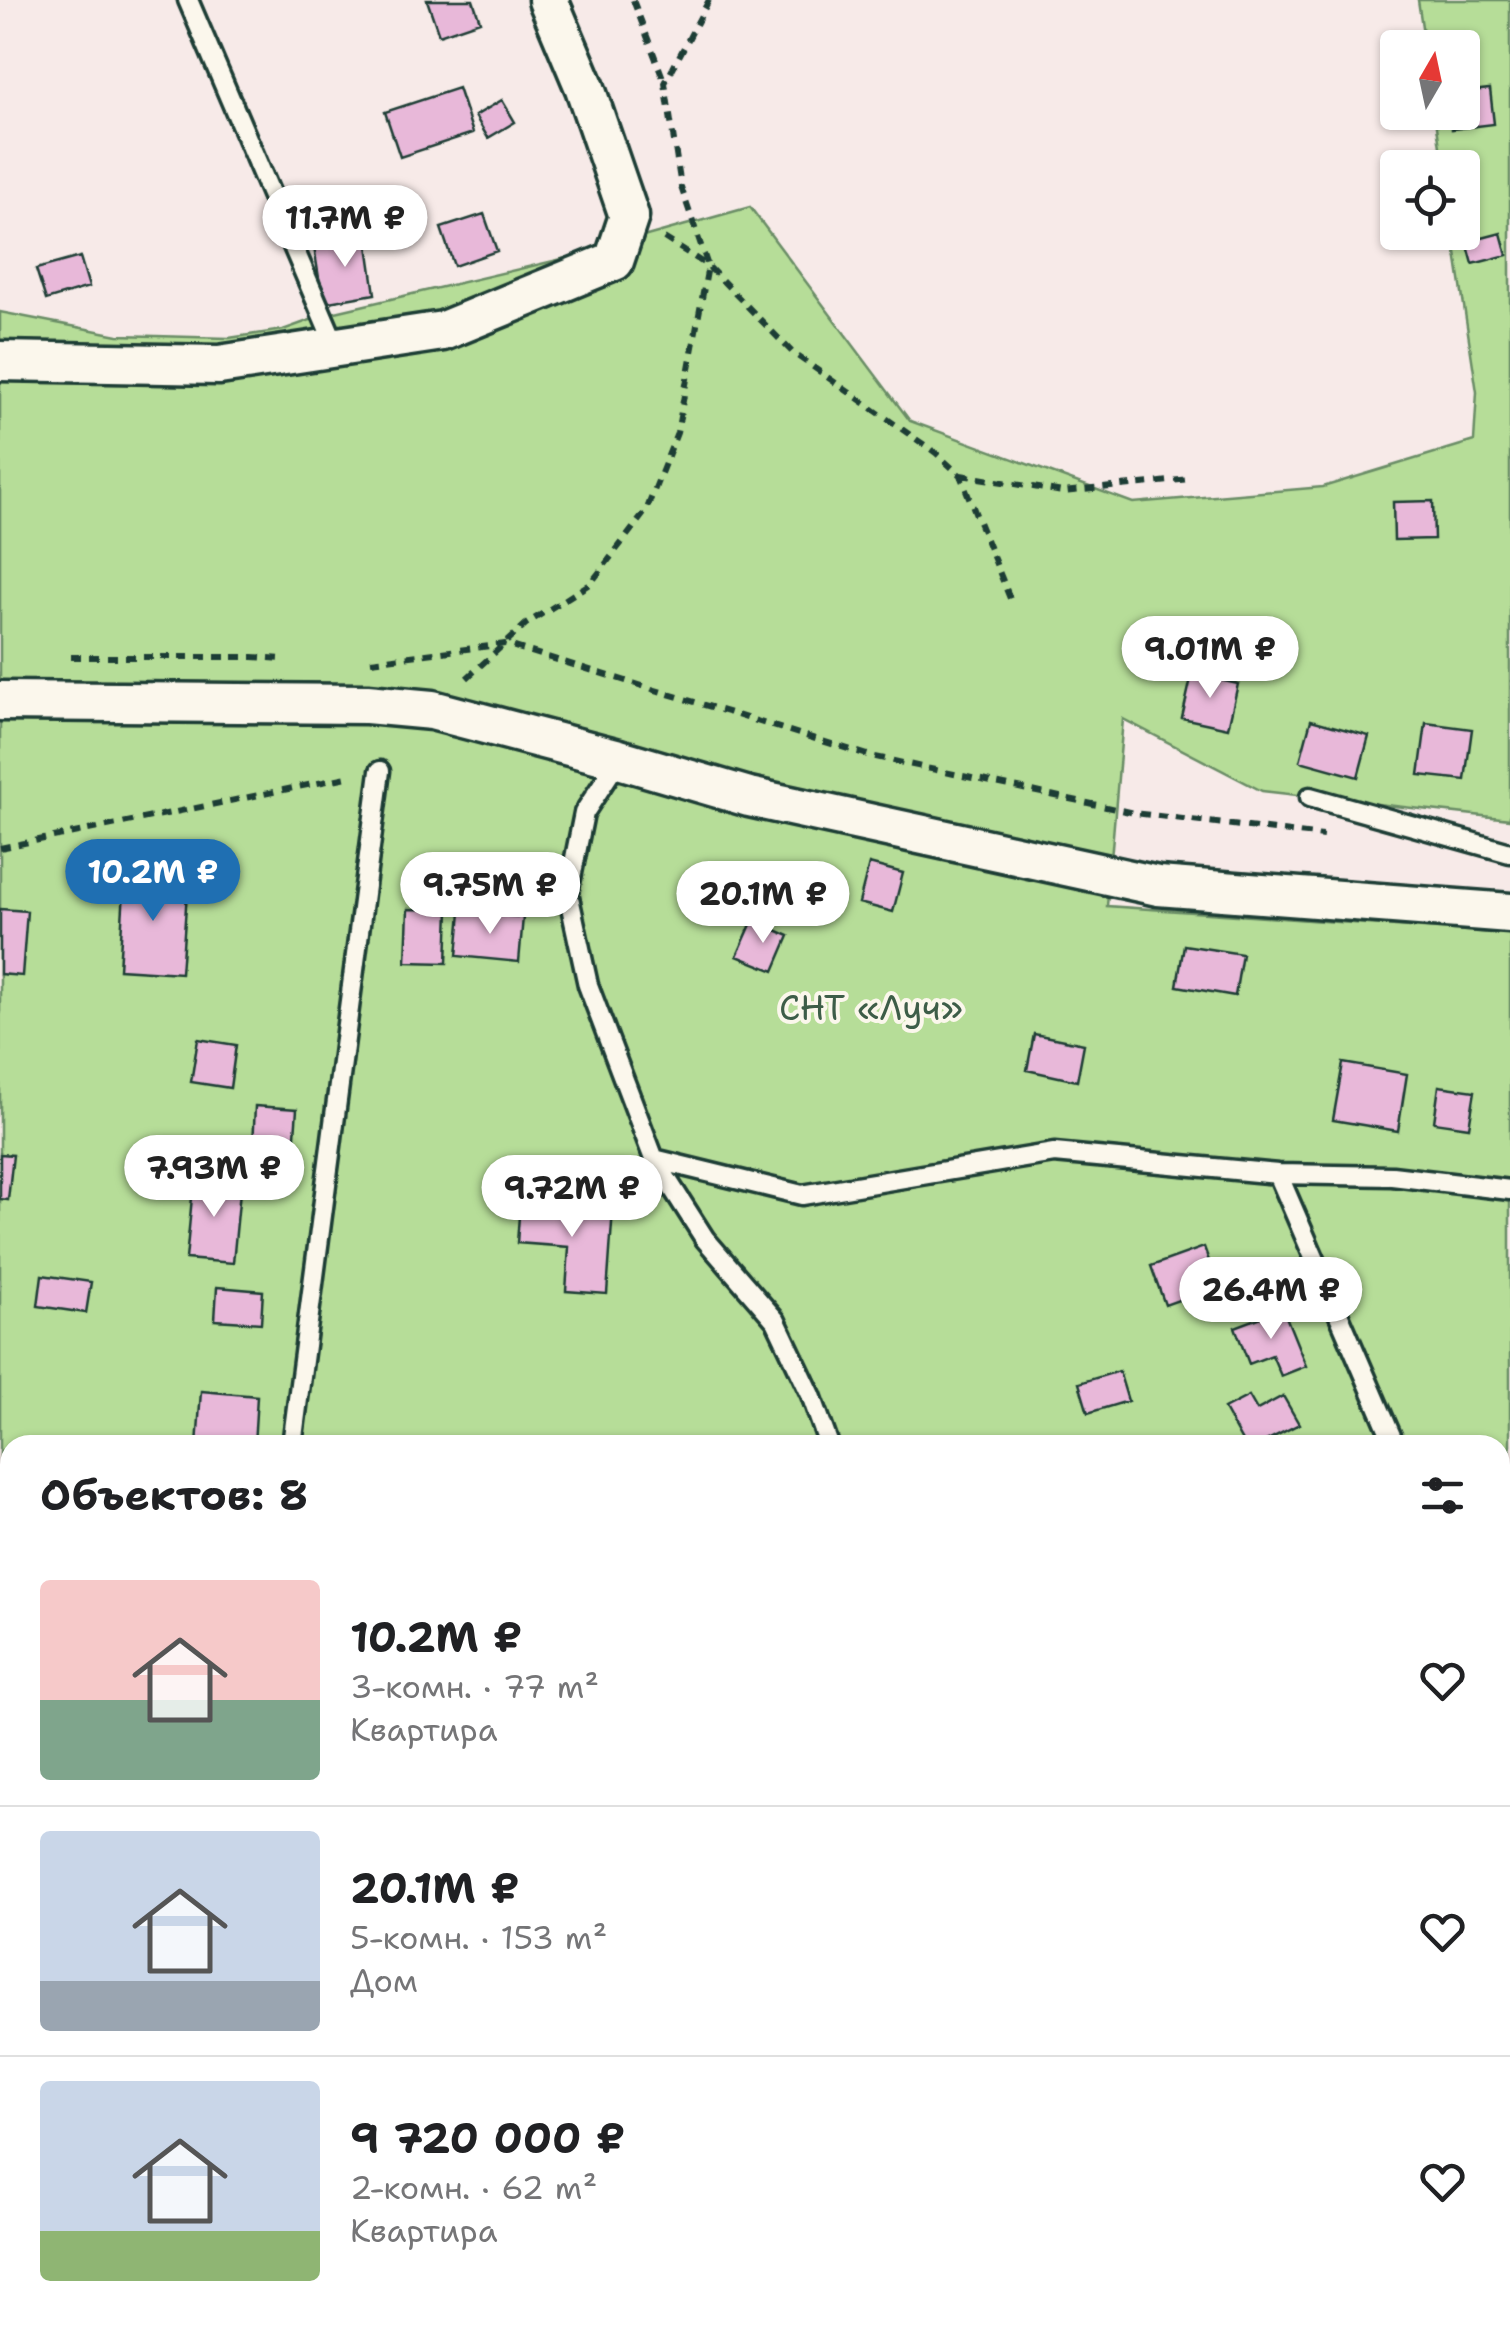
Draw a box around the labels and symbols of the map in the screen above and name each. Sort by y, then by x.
north arrow [1380,30,1480,130]
pin: 11.7M ₽ [253,185,437,270]
pin: 9.01M ₽ [1118,616,1302,701]
pin: 10.2M ₽ [61,839,245,924]
pin: 9.75M ₽ [398,852,582,937]
pin: 20.1M ₽ [671,861,855,946]
park label: СНТ «Луч» [779,984,963,1031]
pin: 7.93M ₽ [122,1135,306,1220]
pin: 9.72M ₽ [480,1155,664,1240]
pin: 26.4M ₽ [1179,1257,1363,1342]

